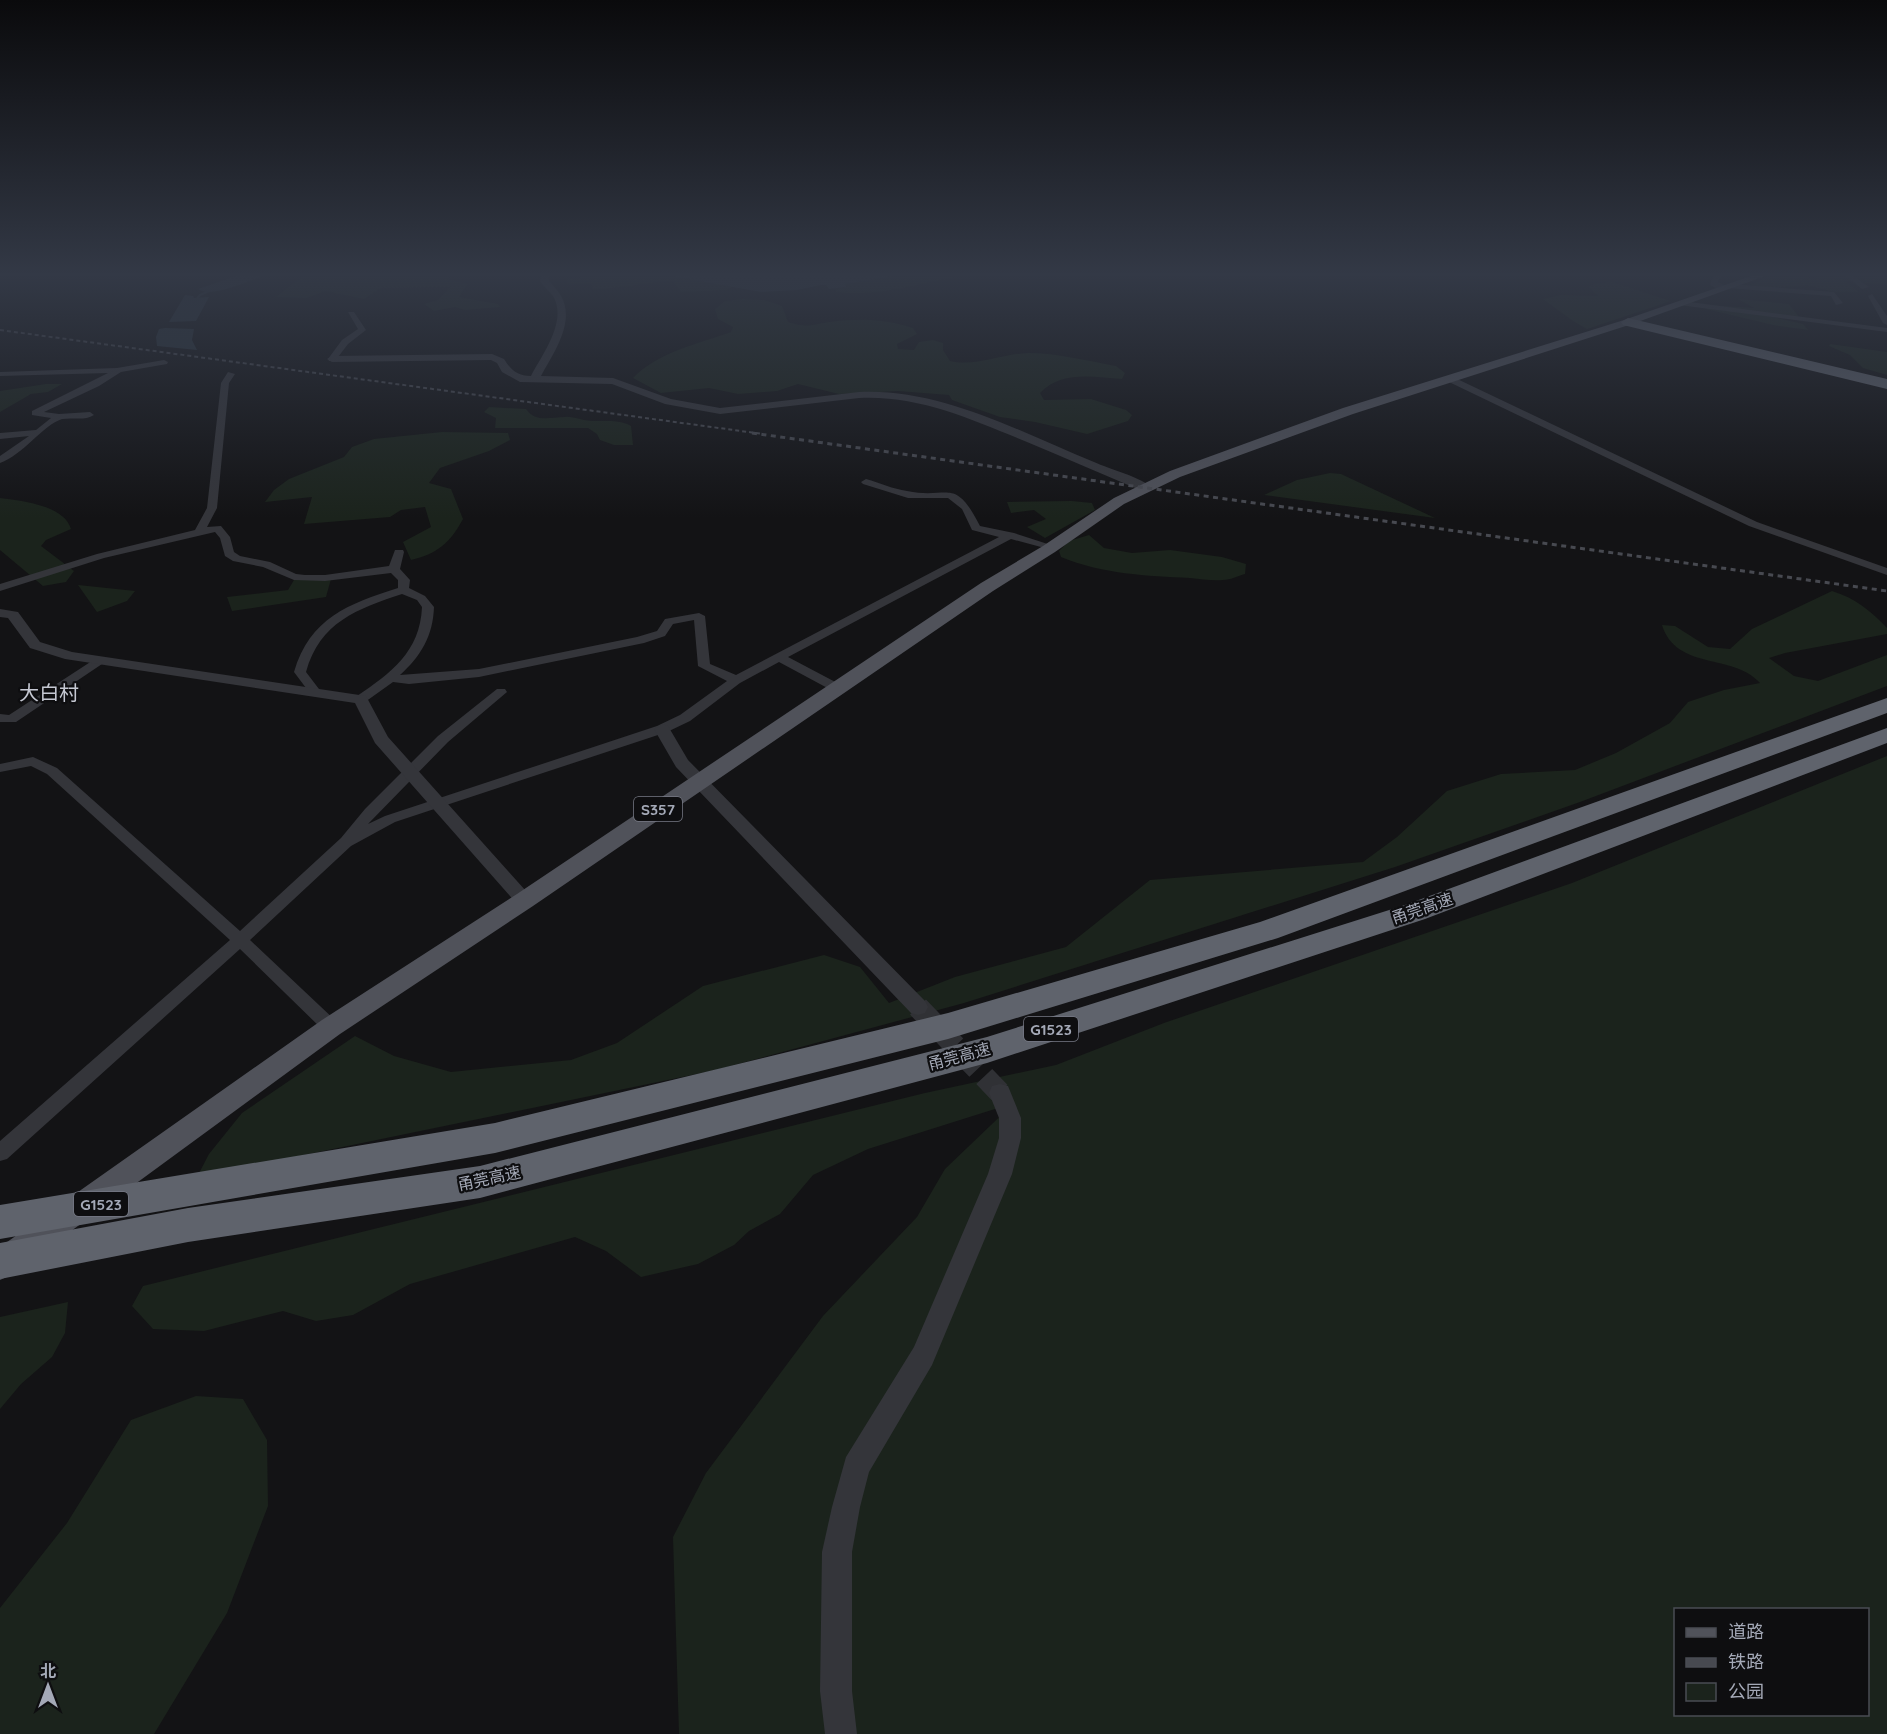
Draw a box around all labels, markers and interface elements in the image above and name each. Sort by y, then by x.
district label: 大白村 [19,680,79,705]
road number: S357 [634,797,682,821]
street label: 甬莞高速 [1388,888,1456,928]
road number: G1523 [1024,1017,1078,1041]
street label: 甬莞高速 [925,1038,993,1074]
street label: 甬莞高速 [456,1162,522,1194]
road number: G1523 [74,1192,128,1216]
legend [1674,1608,1869,1716]
text: 道路 [1728,1620,1764,1643]
text: 铁路 [1728,1650,1764,1673]
north arrow [18,1656,78,1716]
text: 北 [40,1661,56,1681]
text: 公园 [1728,1680,1764,1703]

